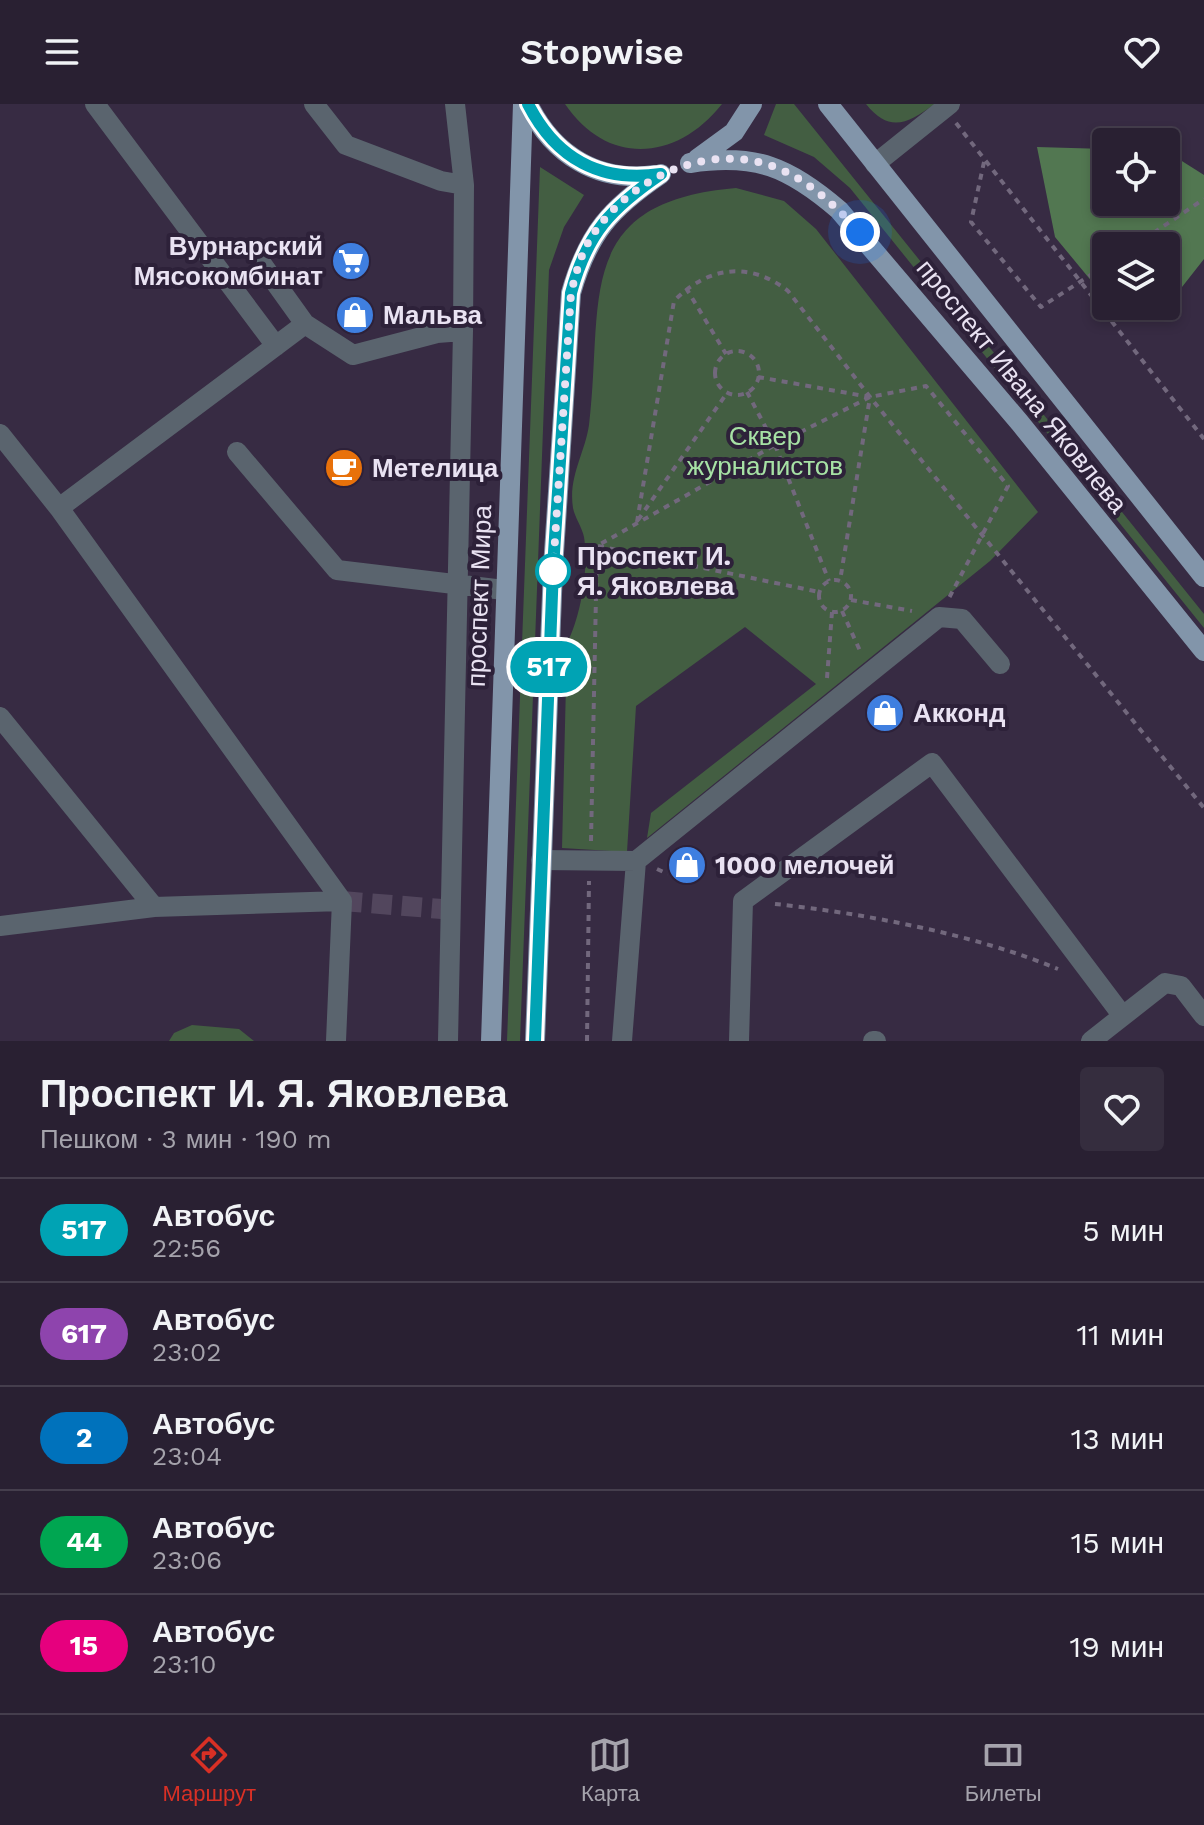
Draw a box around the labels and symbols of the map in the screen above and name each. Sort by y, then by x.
your location [840,212,880,252]
place label: Вурнарский Мясокомбинат [134,231,323,291]
supermarket icon: Вурнарский Мясокомбинат [330,240,372,282]
street label: проспект Ивана Яковлева [911,253,1134,519]
shop icon: Мальва [334,294,376,336]
place label: Мальва [383,300,483,330]
park label: Сквер журналистов [687,421,843,481]
cafe icon: Метелица [323,447,365,489]
place label: Метелица [372,453,499,483]
street label: проспект Мира [461,504,497,688]
place label: Проспект И. Я. Яковлева [577,541,735,601]
marker: Проспект И. Я. Яковлева [536,554,570,588]
line badge: 517 [503,641,595,693]
shop icon: Акконд [864,692,906,734]
place label: Акконд [913,698,1006,728]
shop icon: 1000 мелочей [666,844,708,886]
place label: 1000 мелочей [715,850,895,880]

